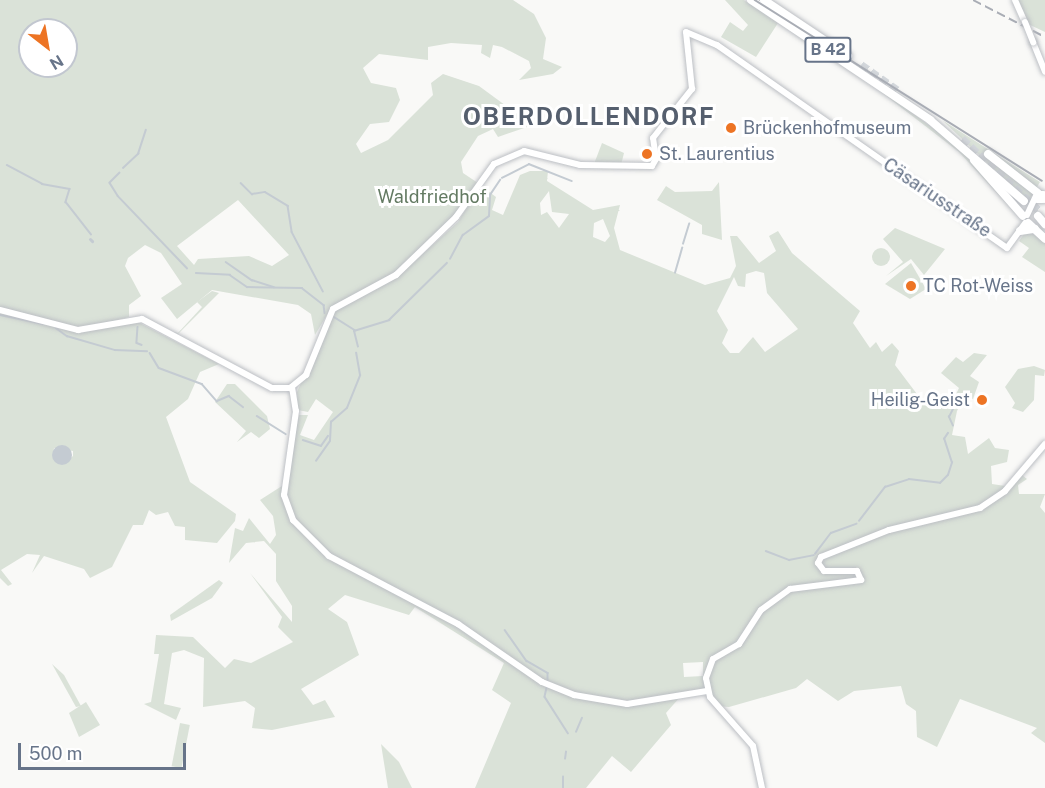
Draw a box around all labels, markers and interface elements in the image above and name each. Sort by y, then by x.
north arrow [18,18,78,78]
road number: B 42 [804,37,852,63]
text: N [46,51,67,74]
district label: OBERDOLLENDORF [463,103,715,131]
place label: Brückenhofmuseum [743,117,911,139]
marker: Brückenhofmuseum [724,121,738,135]
place label: St. Laurentius [659,143,775,165]
marker: St. Laurentius [640,147,654,161]
street label: Cäsariusstraße [879,154,995,242]
park label: Waldfriedhof [377,186,487,208]
place label: TC Rot-Weiss [923,275,1033,297]
marker: TC Rot-Weiss [904,279,918,293]
place label: Heilig-Geist [871,389,970,411]
marker: Heilig-Geist [975,393,989,407]
scale bar [21,731,189,769]
text: 500 m [29,743,82,764]

